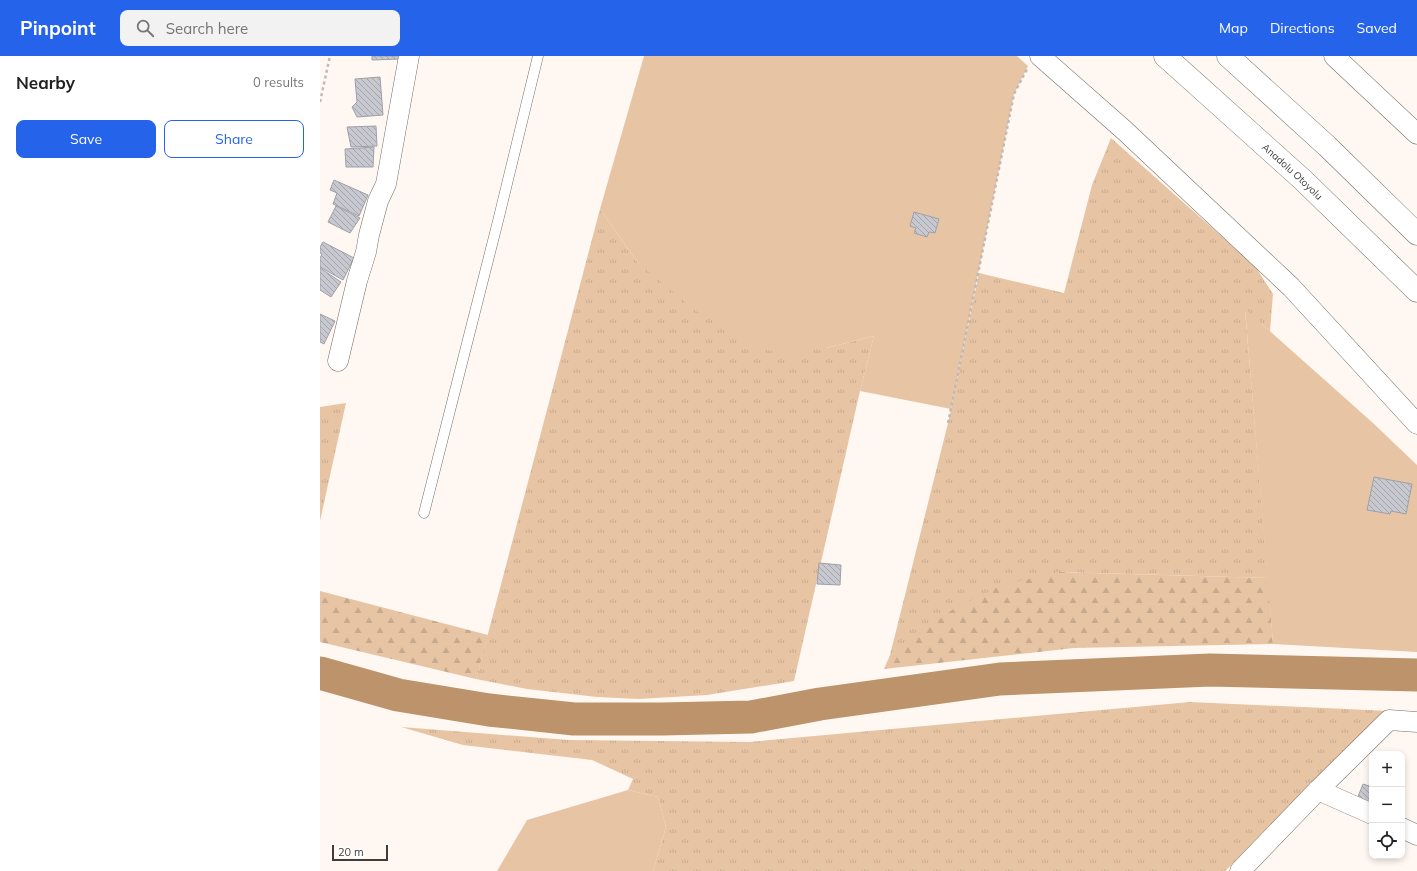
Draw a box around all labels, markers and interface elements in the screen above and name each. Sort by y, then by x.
search box [120,10,400,46]
text: Pinpoint [20,16,96,40]
icon: search [134,17,156,39]
text: Search here [166,19,248,38]
text: Map [1219,19,1248,37]
text: Directions [1270,19,1335,37]
text: Saved [1357,19,1397,37]
text: Nearby [16,72,75,93]
text: 0 results [253,74,304,90]
button: Save [16,120,156,158]
button: Share [164,120,304,158]
street label: Anadolu Otoyolu [1259,141,1325,203]
map controls [1369,751,1405,859]
button: + [1369,751,1405,787]
button: − [1369,787,1405,823]
button: locate [1369,823,1405,859]
scale bar [332,843,388,862]
text: 20 m [338,845,364,859]

